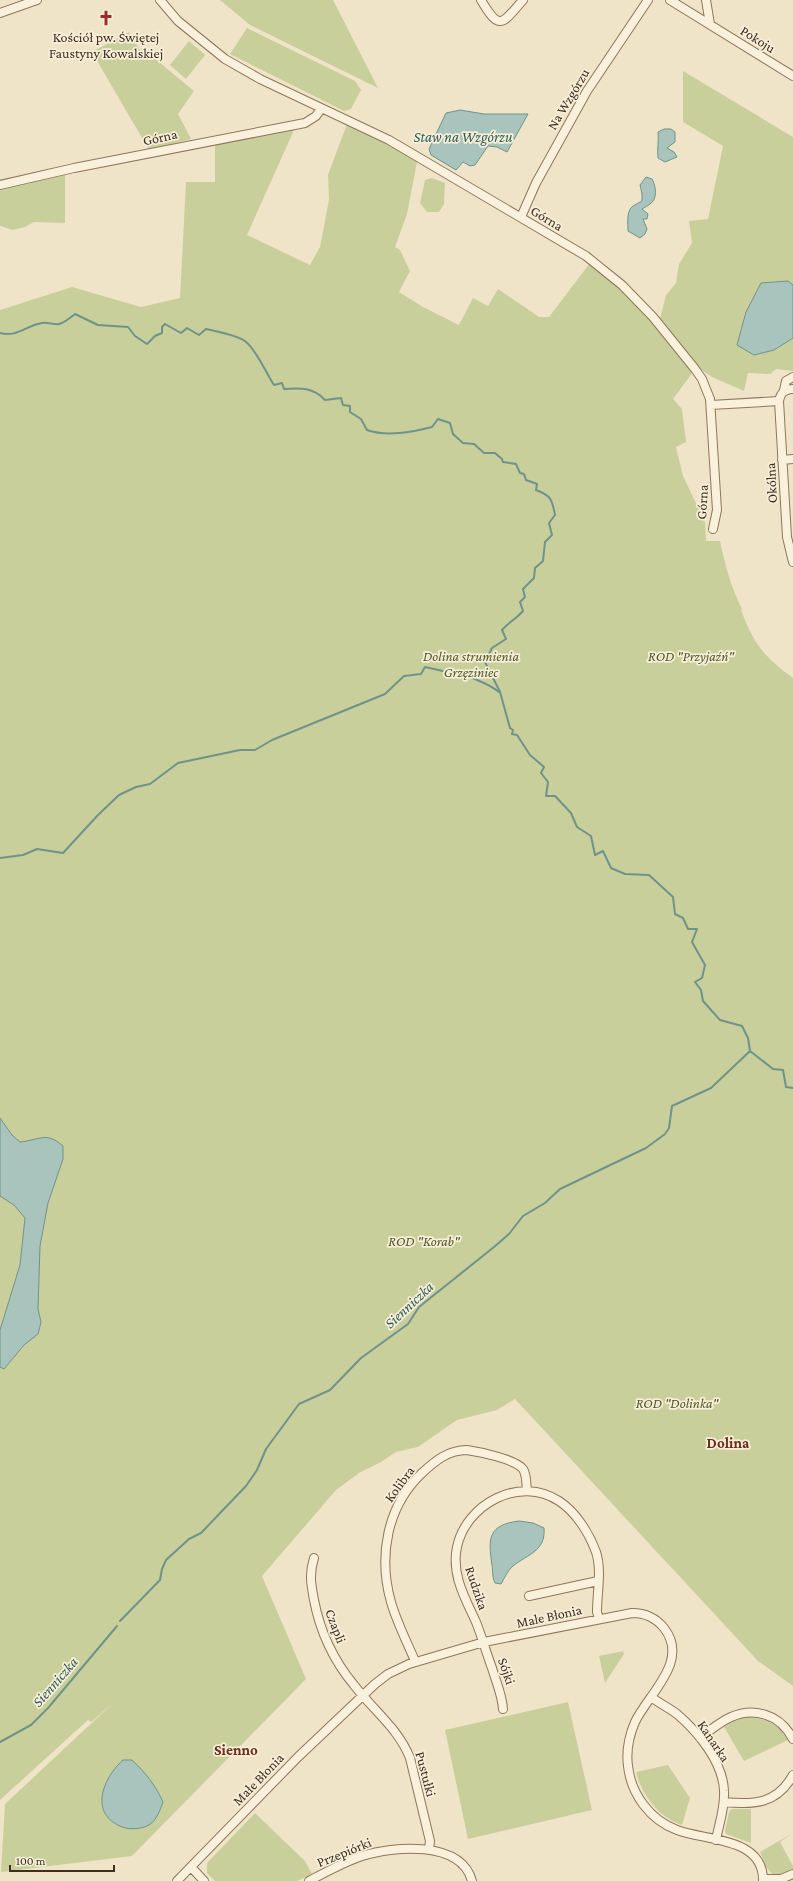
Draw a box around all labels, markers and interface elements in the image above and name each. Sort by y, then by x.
church icon: Kościół pw. Świętej Faustyny Kowalskiej [97,9,115,27]
street label: Pokoju [737,22,779,57]
place label: Kościół pw. Świętej Faustyny Kowalskiej [49,29,163,62]
street label: Na Wzgórzu [544,65,593,132]
street label: Górna [141,125,179,148]
water label: Staw na Wzgórzu [414,129,513,146]
street label: Górna [528,202,566,234]
street label: Okólna [762,462,780,504]
street label: Górna [693,484,711,520]
park label: Dolina strumienia Grzęziniec [423,648,519,680]
park label: ROD "Przyjaźń" [648,648,735,665]
park label: ROD "Korab" [388,1233,461,1249]
water label: Sienniczka [381,1279,437,1331]
park label: ROD "Dolinka" [636,1395,720,1411]
district label: Dolina [707,1435,750,1451]
street label: Kolibra [381,1462,418,1505]
street label: Rudzika [462,1564,492,1612]
street label: Małe Błonia [515,1601,584,1631]
street label: Czapli [322,1607,350,1646]
water label: Sienniczka [29,1654,81,1710]
street label: Sójki [494,1655,519,1687]
street label: Kanarka [694,1717,734,1765]
district label: Sienno [214,1742,258,1758]
street label: Małe Błonia [229,1749,287,1808]
street label: Pustułki [412,1750,440,1799]
street label: Przepiórki [314,1834,374,1870]
scale bar [10,1847,114,1873]
text: 100 m [16,1854,46,1868]

